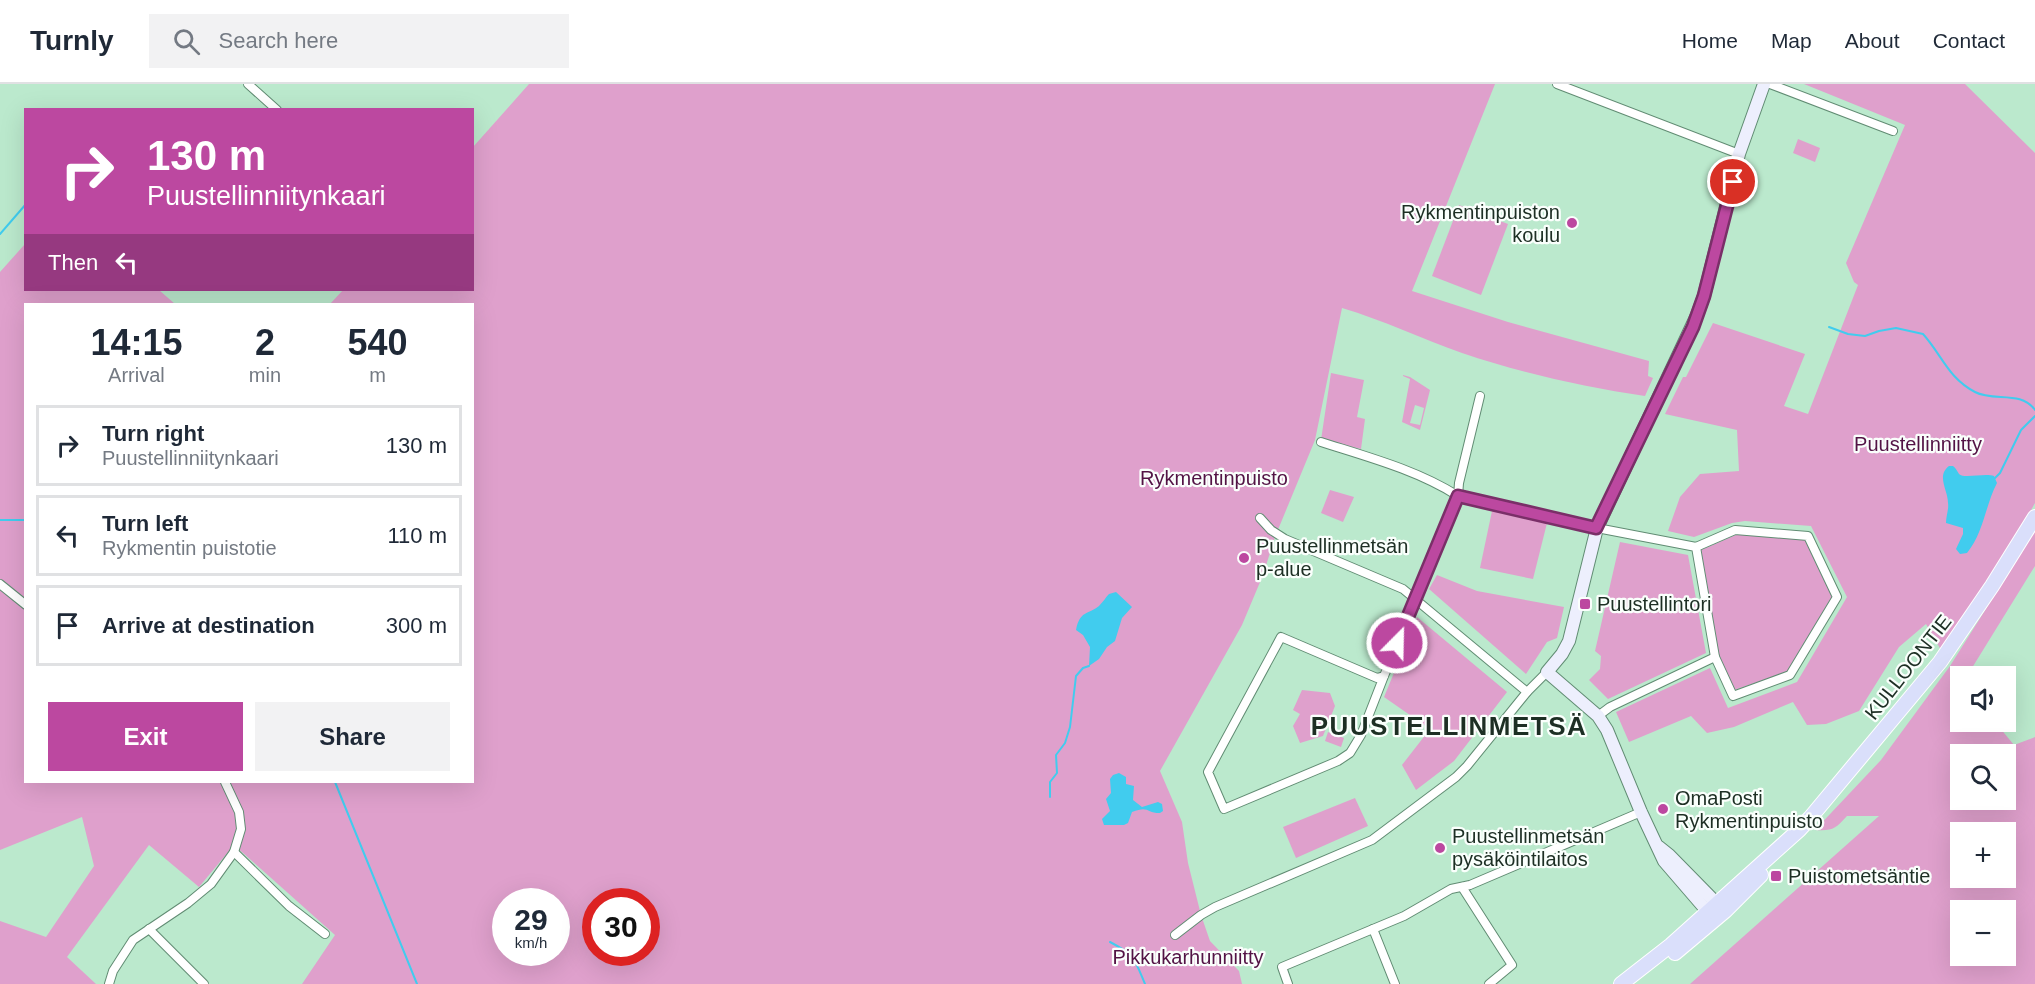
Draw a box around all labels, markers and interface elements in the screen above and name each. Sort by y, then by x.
search box [149,14,569,68]
text: Turnly [30,25,113,56]
icon: search [170,25,203,58]
text: Search here [218,28,338,53]
text: Home [1682,29,1738,52]
text: Map [1771,29,1812,52]
text: About [1845,29,1900,52]
text: Contact [1933,29,2005,52]
icon: right [48,132,126,210]
text: 130 m [147,132,266,179]
pin [1707,156,1758,207]
icon: arrive [1716,165,1749,198]
text: Puustellinniitynkaari [147,181,386,211]
place label: Rykmentinpuiston koulu [1401,201,1560,246]
marker: Rykmentinpuiston koulu [1565,216,1579,230]
icon: left [110,246,143,279]
text: Then [48,250,98,275]
text: 14:15 [90,322,182,363]
text: 2 [255,322,275,363]
text: 540 [347,322,408,363]
text: Arrival [108,364,165,386]
text: min [249,364,281,386]
text: m [369,364,386,386]
text: Turn right [102,421,204,446]
icon: right [51,429,84,462]
text: 130 m [386,433,447,458]
park label: Puustellinniitty [1854,433,1982,455]
text: Puustellinniitynkaari [102,447,279,469]
park label: Rykmentinpuisto [1140,467,1288,489]
text: Turn left [102,511,188,536]
icon: left [51,519,84,552]
text: 110 m [387,523,447,548]
place label: Puustellinmetsän p-alue [1256,535,1408,580]
text: Rykmentin puistotie [102,537,277,559]
marker: Puustellinmetsän p-alue [1237,551,1251,565]
place label: Puustellintori [1597,593,1712,615]
marker: Puustellintori [1578,597,1592,611]
icon: arrive [51,609,84,642]
street label: KULLOONTIE [1860,610,1956,724]
position arrow [1365,611,1429,675]
text: Arrive at destination [102,613,315,638]
text: 300 m [386,613,447,638]
map controls [1950,666,2016,966]
button: sound [1950,666,2016,732]
button: Exit [48,702,243,771]
button: Share [255,702,450,771]
district label: PUUSTELLINMETSÄ [1311,711,1587,741]
button: search [1950,744,2016,810]
place label: OmaPosti Rykmentinpuisto [1675,787,1823,832]
marker: OmaPosti Rykmentinpuisto [1656,802,1670,816]
button: + [1950,822,2016,888]
place label: Puustellinmetsän pysäköintilaitos [1452,825,1604,870]
marker: Puustellinmetsän pysäköintilaitos [1433,841,1447,855]
place label: Puistometsäntie [1788,865,1930,887]
marker: Puistometsäntie [1769,869,1783,883]
speed limit sign: 30 [582,888,660,966]
button: − [1950,900,2016,966]
text: 29 [514,903,548,936]
text: km/h [515,934,547,951]
park label: Pikkukarhunniitty [1112,946,1264,968]

